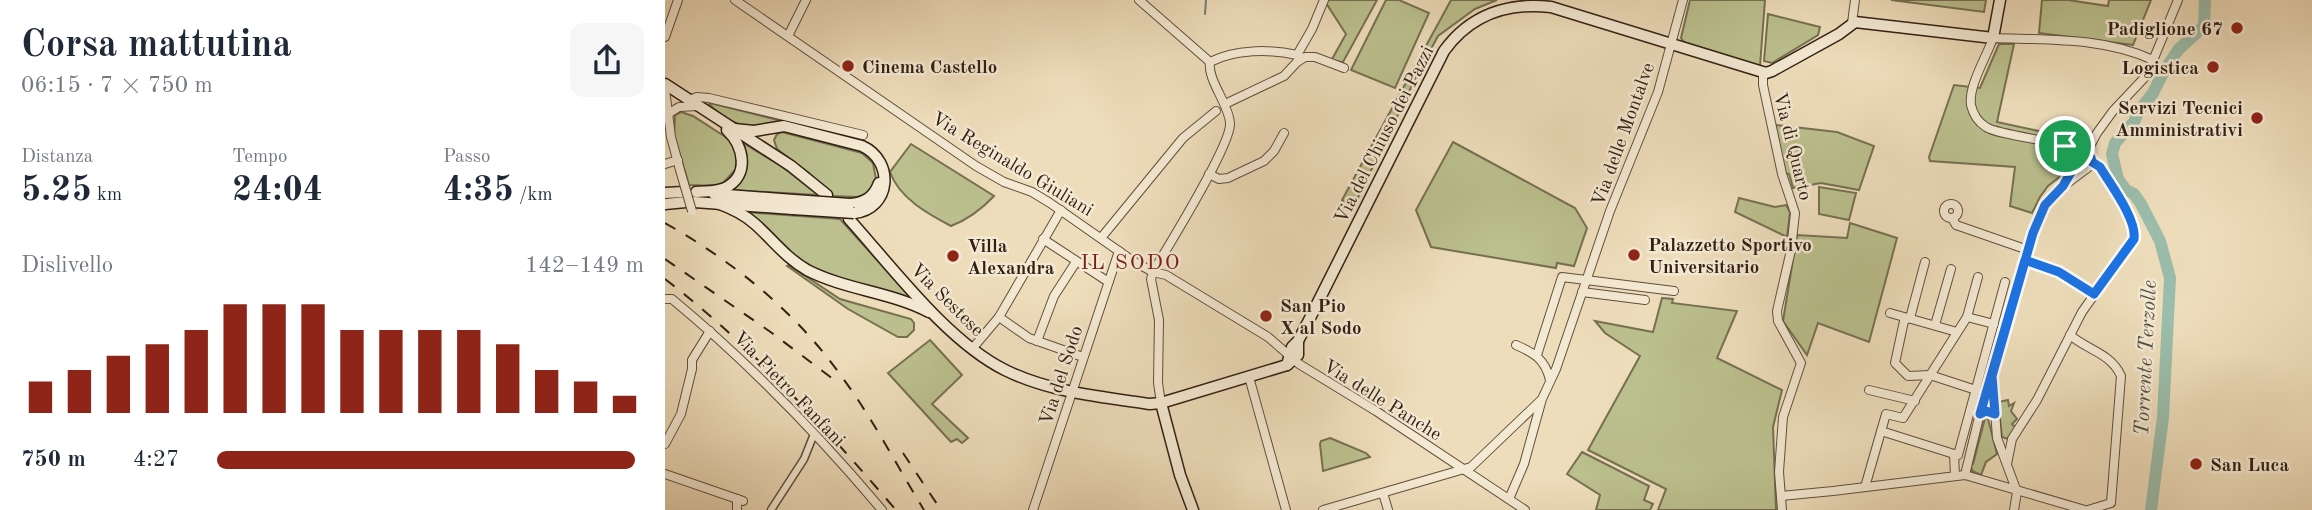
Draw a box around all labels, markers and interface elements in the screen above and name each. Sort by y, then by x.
marker: Padiglione 67 [2229,20,2245,36]
place label: Padiglione 67 [2107,21,2223,40]
button: share [570,23,644,97]
text: Corsa mattutina [21,27,292,65]
street label: Via del Chiuso dei Pazzi [1332,43,1438,227]
marker: Cinema Castello [840,58,856,74]
place label: Cinema Castello [862,59,997,78]
marker: Logistica [2205,59,2221,75]
place label: Logistica [2121,60,2199,79]
street label: Via delle Montalve [1590,61,1659,209]
text: 06:15 · 7 × 750 m [21,74,213,97]
street label: Via di Quarto [1769,91,1814,203]
place label: Servizi Tecnici Amministrativi [2115,100,2243,141]
street label: Via Reginaldo Giuliani [928,109,1096,221]
marker: Servizi Tecnici Amministrativi [2249,110,2265,126]
pin [2035,116,2095,176]
icon: arrive [2046,127,2084,165]
text: Distanza [21,148,93,167]
text: Tempo [232,148,287,167]
text: Passo [443,148,490,167]
text: 5.25 [21,173,92,208]
text: 24:04 [232,173,323,208]
text: 4:35 [443,173,514,208]
text: km [92,186,122,205]
text: /km [514,186,553,205]
place label: Palazzetto Sportivo Universitario [1648,237,1812,278]
place label: Villa Alexandra [967,238,1055,279]
marker: Palazzetto Sportivo Universitario [1626,247,1642,263]
marker: Villa Alexandra [945,248,961,264]
district label: IL SODO [1080,253,1182,274]
text: Dislivello [21,254,113,277]
text: 142–149 m [525,254,644,277]
street label: Via Sestese [906,261,986,341]
water label: Torrente Terzolle [2132,280,2161,436]
place label: San Pio X al Sodo [1280,298,1362,339]
marker: San Pio X al Sodo [1258,308,1274,324]
street label: Via del Sodo [1037,324,1087,428]
street label: Via Pietro Fanfani [729,328,848,451]
street label: Via delle Panche [1319,357,1444,445]
text: 750 m [21,448,86,471]
text: 4:27 [133,448,179,471]
marker: San Luca [2188,456,2204,472]
place label: San Luca [2210,457,2289,476]

